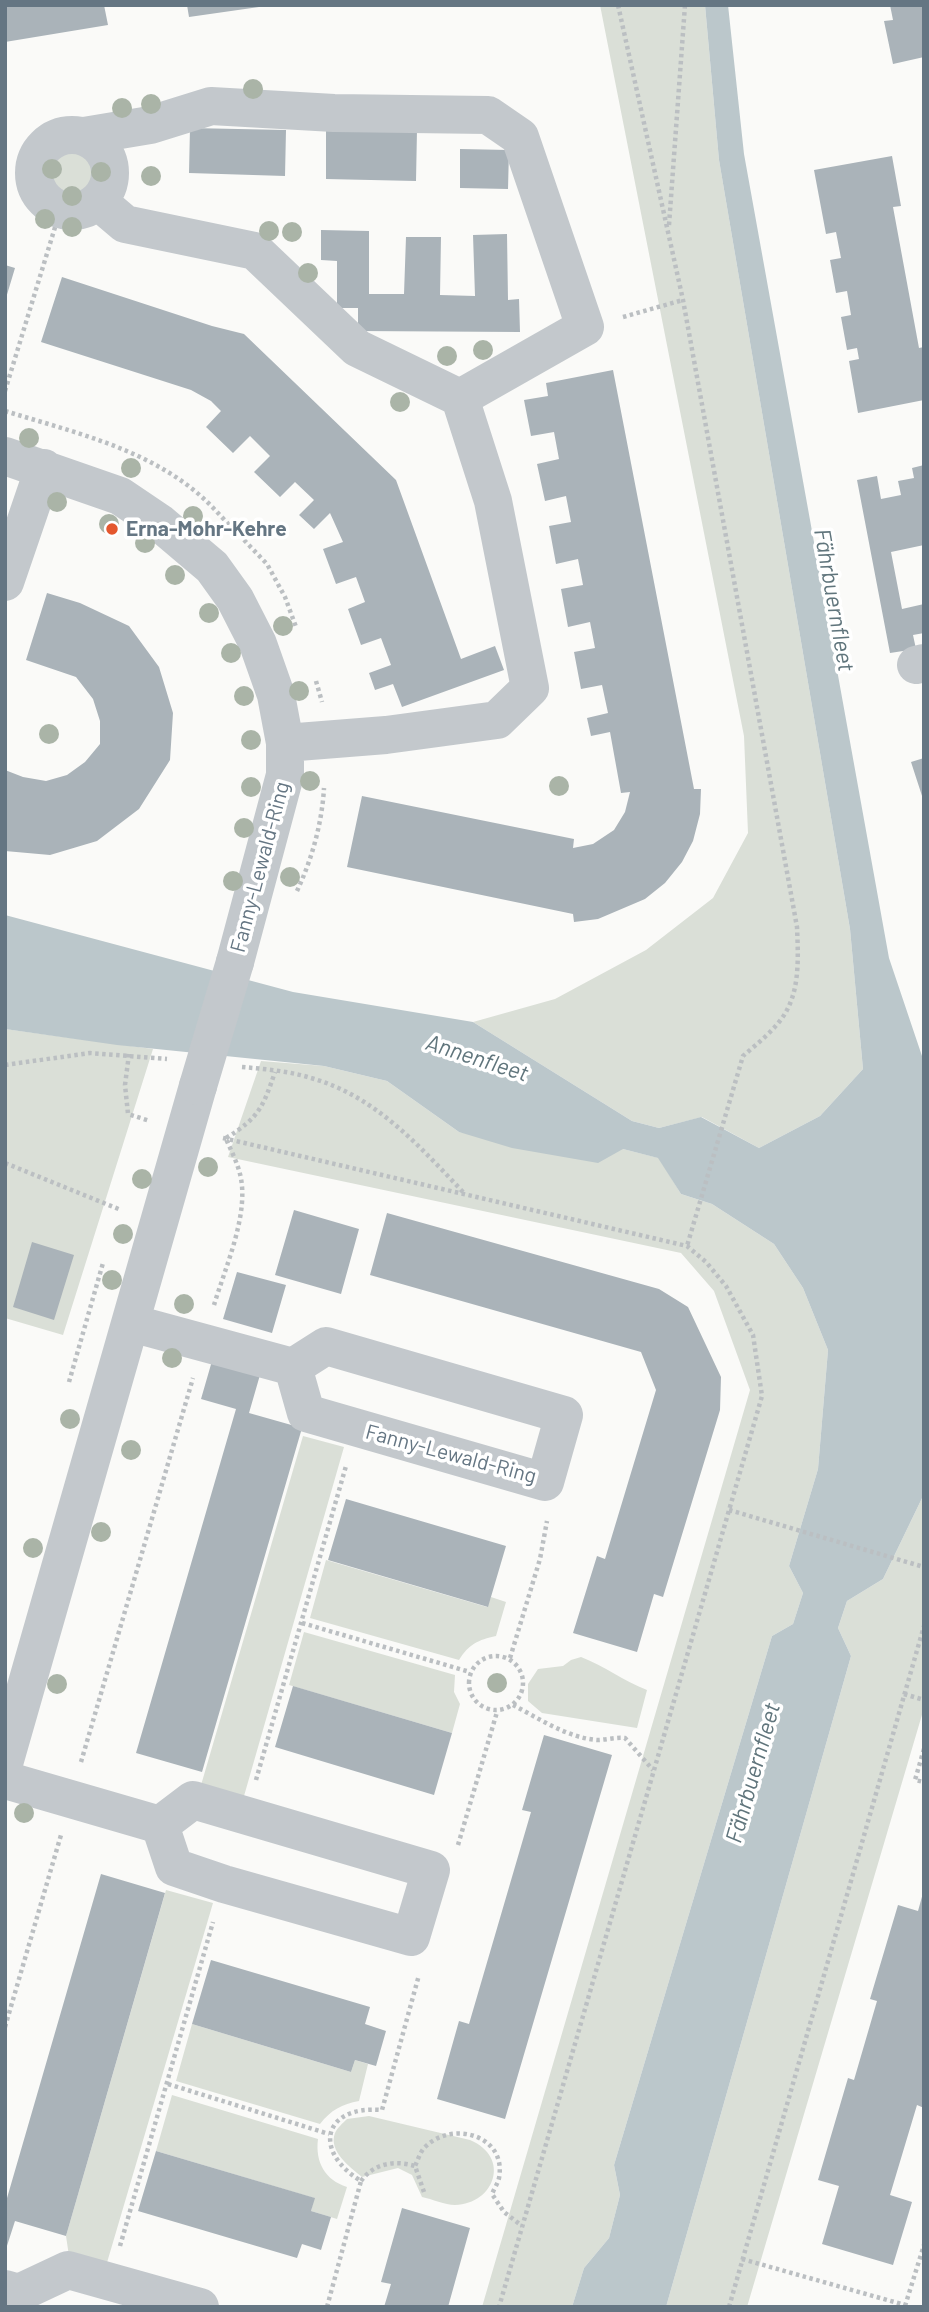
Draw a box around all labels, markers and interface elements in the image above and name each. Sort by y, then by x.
place label: Erna-Mohr-Kehre [126,516,287,542]
marker: Erna-Mohr-Kehre [104,521,120,537]
water label: Fährbuernfleet [808,526,860,674]
street label: Fanny-Lewald-Ring [225,779,295,955]
water label: Annenfleet [422,1028,532,1088]
street label: Fanny-Lewald-Ring [363,1419,539,1489]
water label: Fährbuernfleet [720,1700,786,1846]

